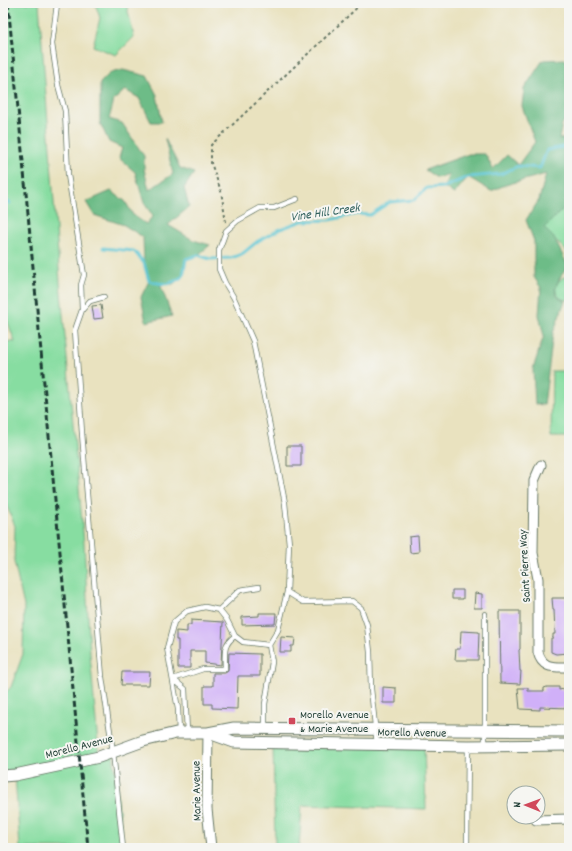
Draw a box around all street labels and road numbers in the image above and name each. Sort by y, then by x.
street label: Saint Pierre Way [515,528,536,603]
street label: Morello Avenue [377,724,446,743]
street label: Morello Avenue [44,731,115,764]
street label: Marie Avenue [188,761,207,821]

